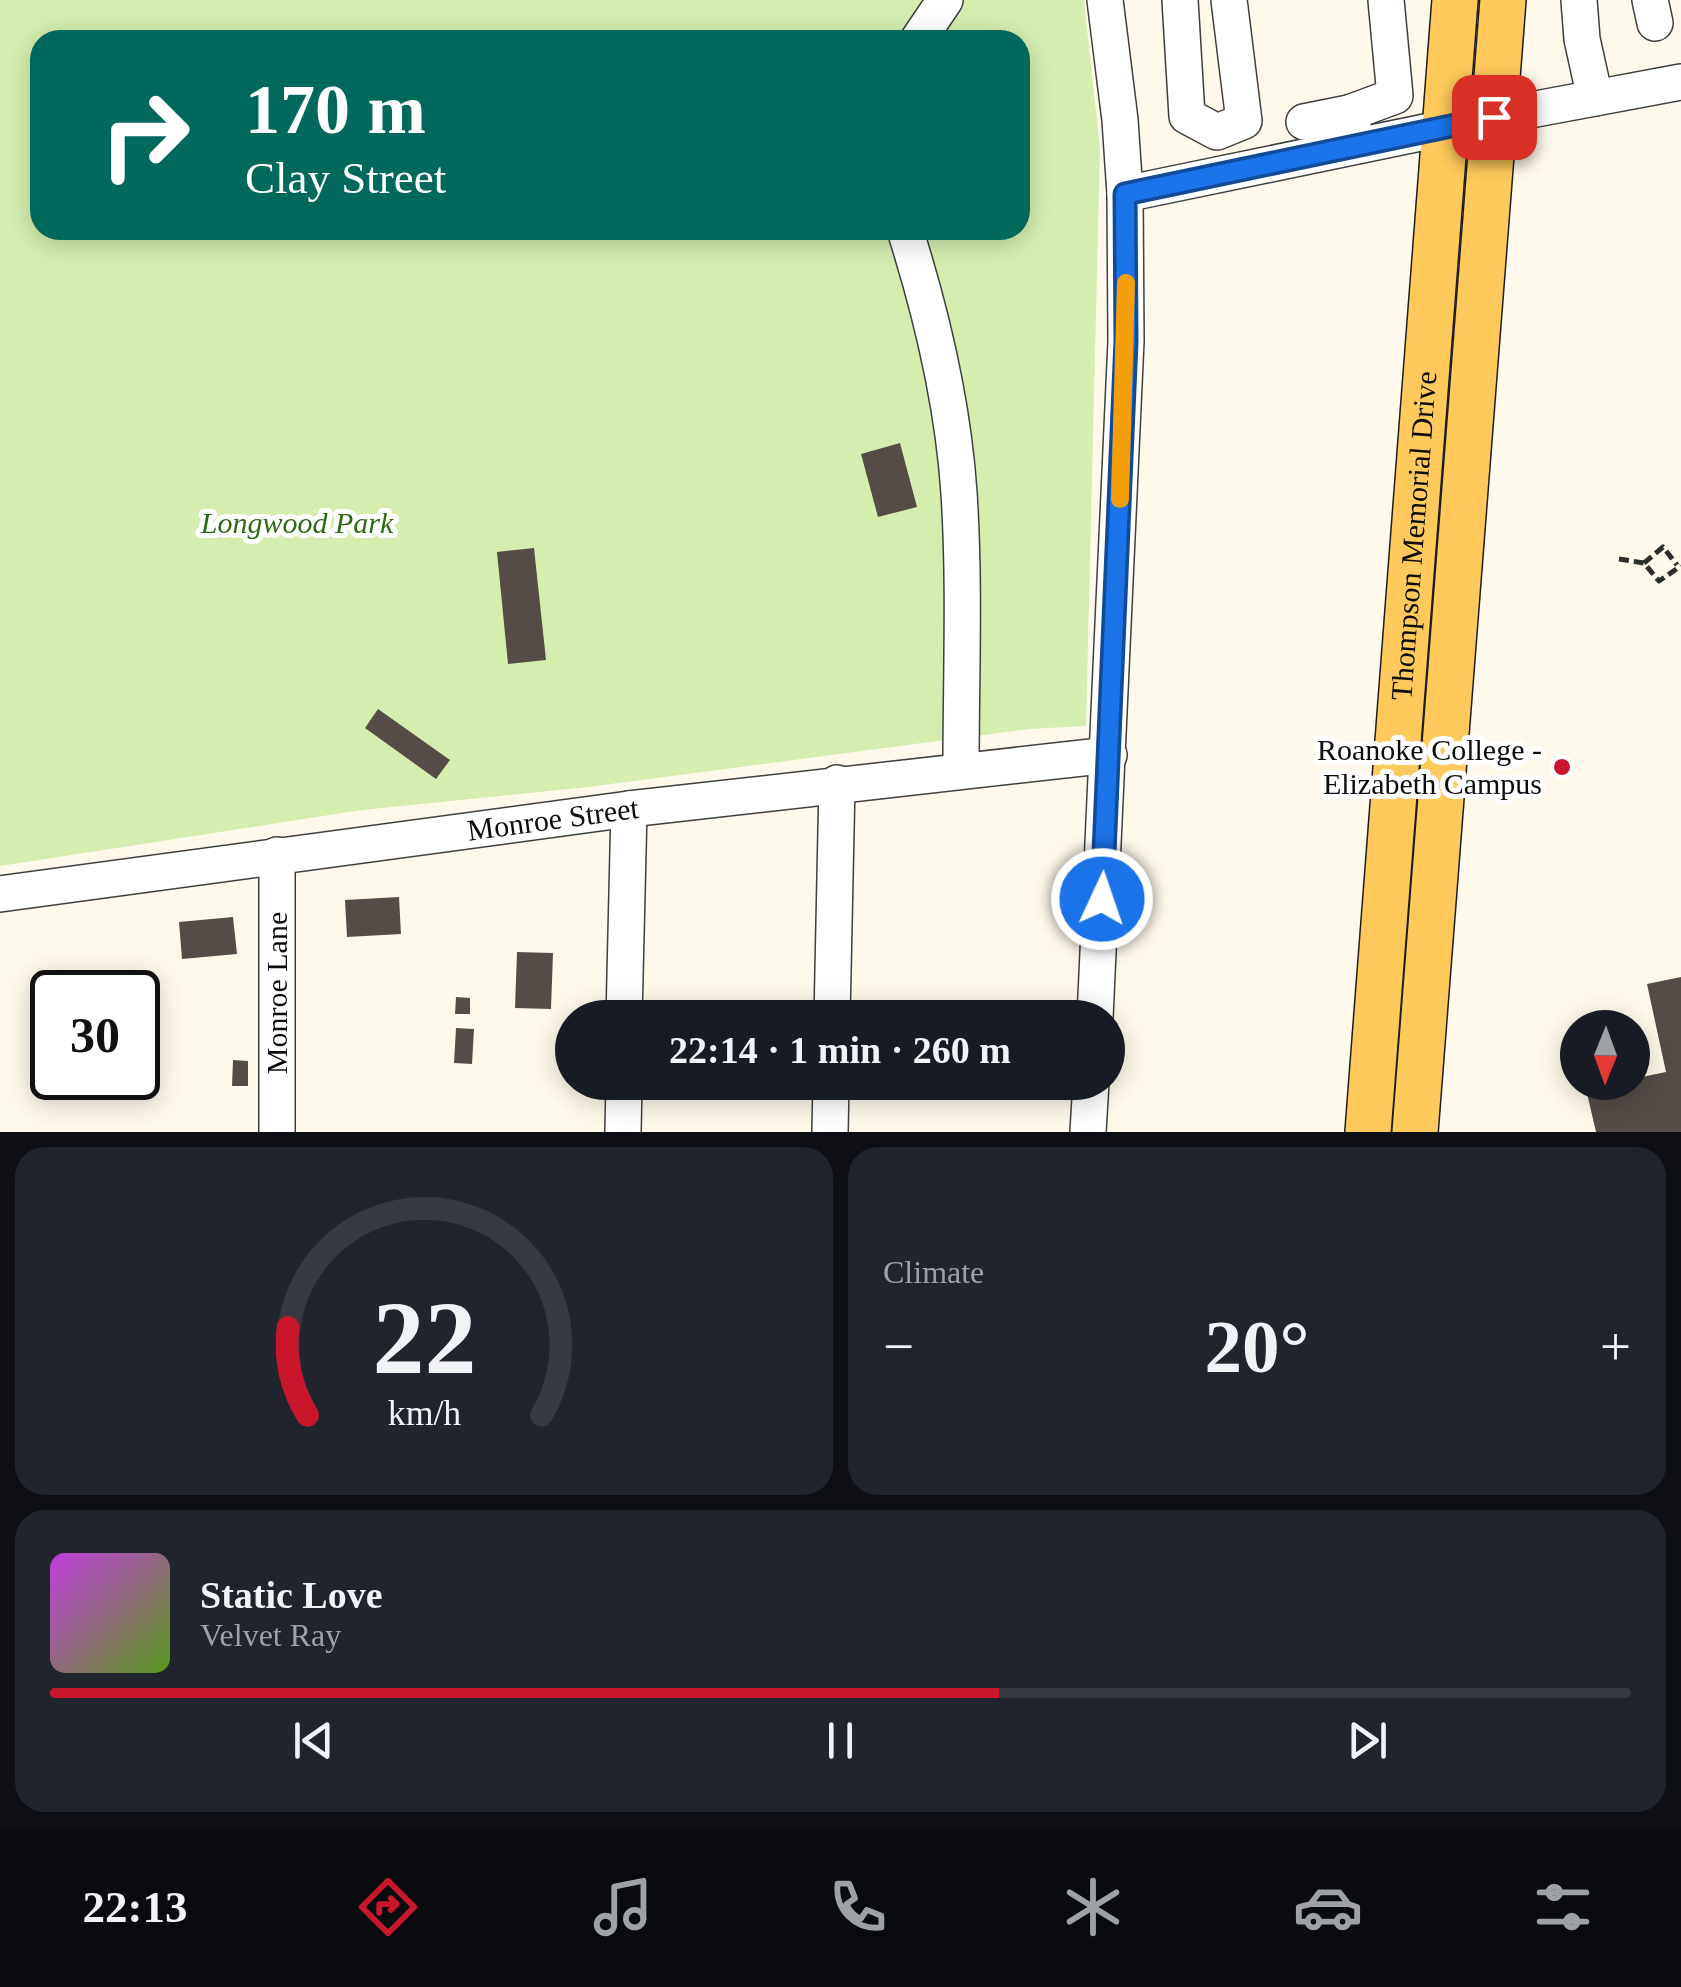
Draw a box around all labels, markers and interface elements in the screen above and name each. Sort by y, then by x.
icon: right [80,70,210,200]
text: 170 m [245,71,426,148]
pin [1452,75,1537,160]
icon: arrive [1467,90,1522,145]
text: Clay Street [245,153,446,203]
street label: Thompson Memorial Drive [1384,370,1442,702]
park label: Longwood Park [200,506,394,539]
place label: Roanoke College - Elizabeth Campus [1317,733,1542,800]
marker: Roanoke College - Elizabeth Campus [1551,756,1573,778]
street label: Monroe Street [465,791,641,847]
position arrow [1050,847,1154,951]
street label: Monroe Lane [260,912,293,1074]
speed limit sign: 30 [30,970,160,1100]
north arrow [1560,1010,1650,1100]
map controls [1560,1010,1650,1100]
text: 22:14 · 1 min · 260 m [669,1029,1011,1071]
text: Climate [883,1254,984,1290]
text: 22 [372,1280,476,1395]
text: 20° [1205,1305,1310,1388]
text: − [883,1316,914,1377]
text: + [1600,1316,1631,1377]
text: km/h [387,1393,461,1433]
text: Static Love [200,1574,383,1616]
text: Velvet Ray [200,1617,341,1653]
icon: previous [286,1713,341,1768]
icon: pause [813,1713,868,1768]
icon: next [1340,1713,1395,1768]
icon: directions [353,1872,423,1942]
icon: music [588,1872,658,1942]
icon: phone [823,1872,893,1942]
icon: climate [1058,1872,1128,1942]
icon: car [1293,1872,1363,1942]
icon: filters [1528,1872,1598,1942]
text: 22:13 [83,1882,188,1932]

